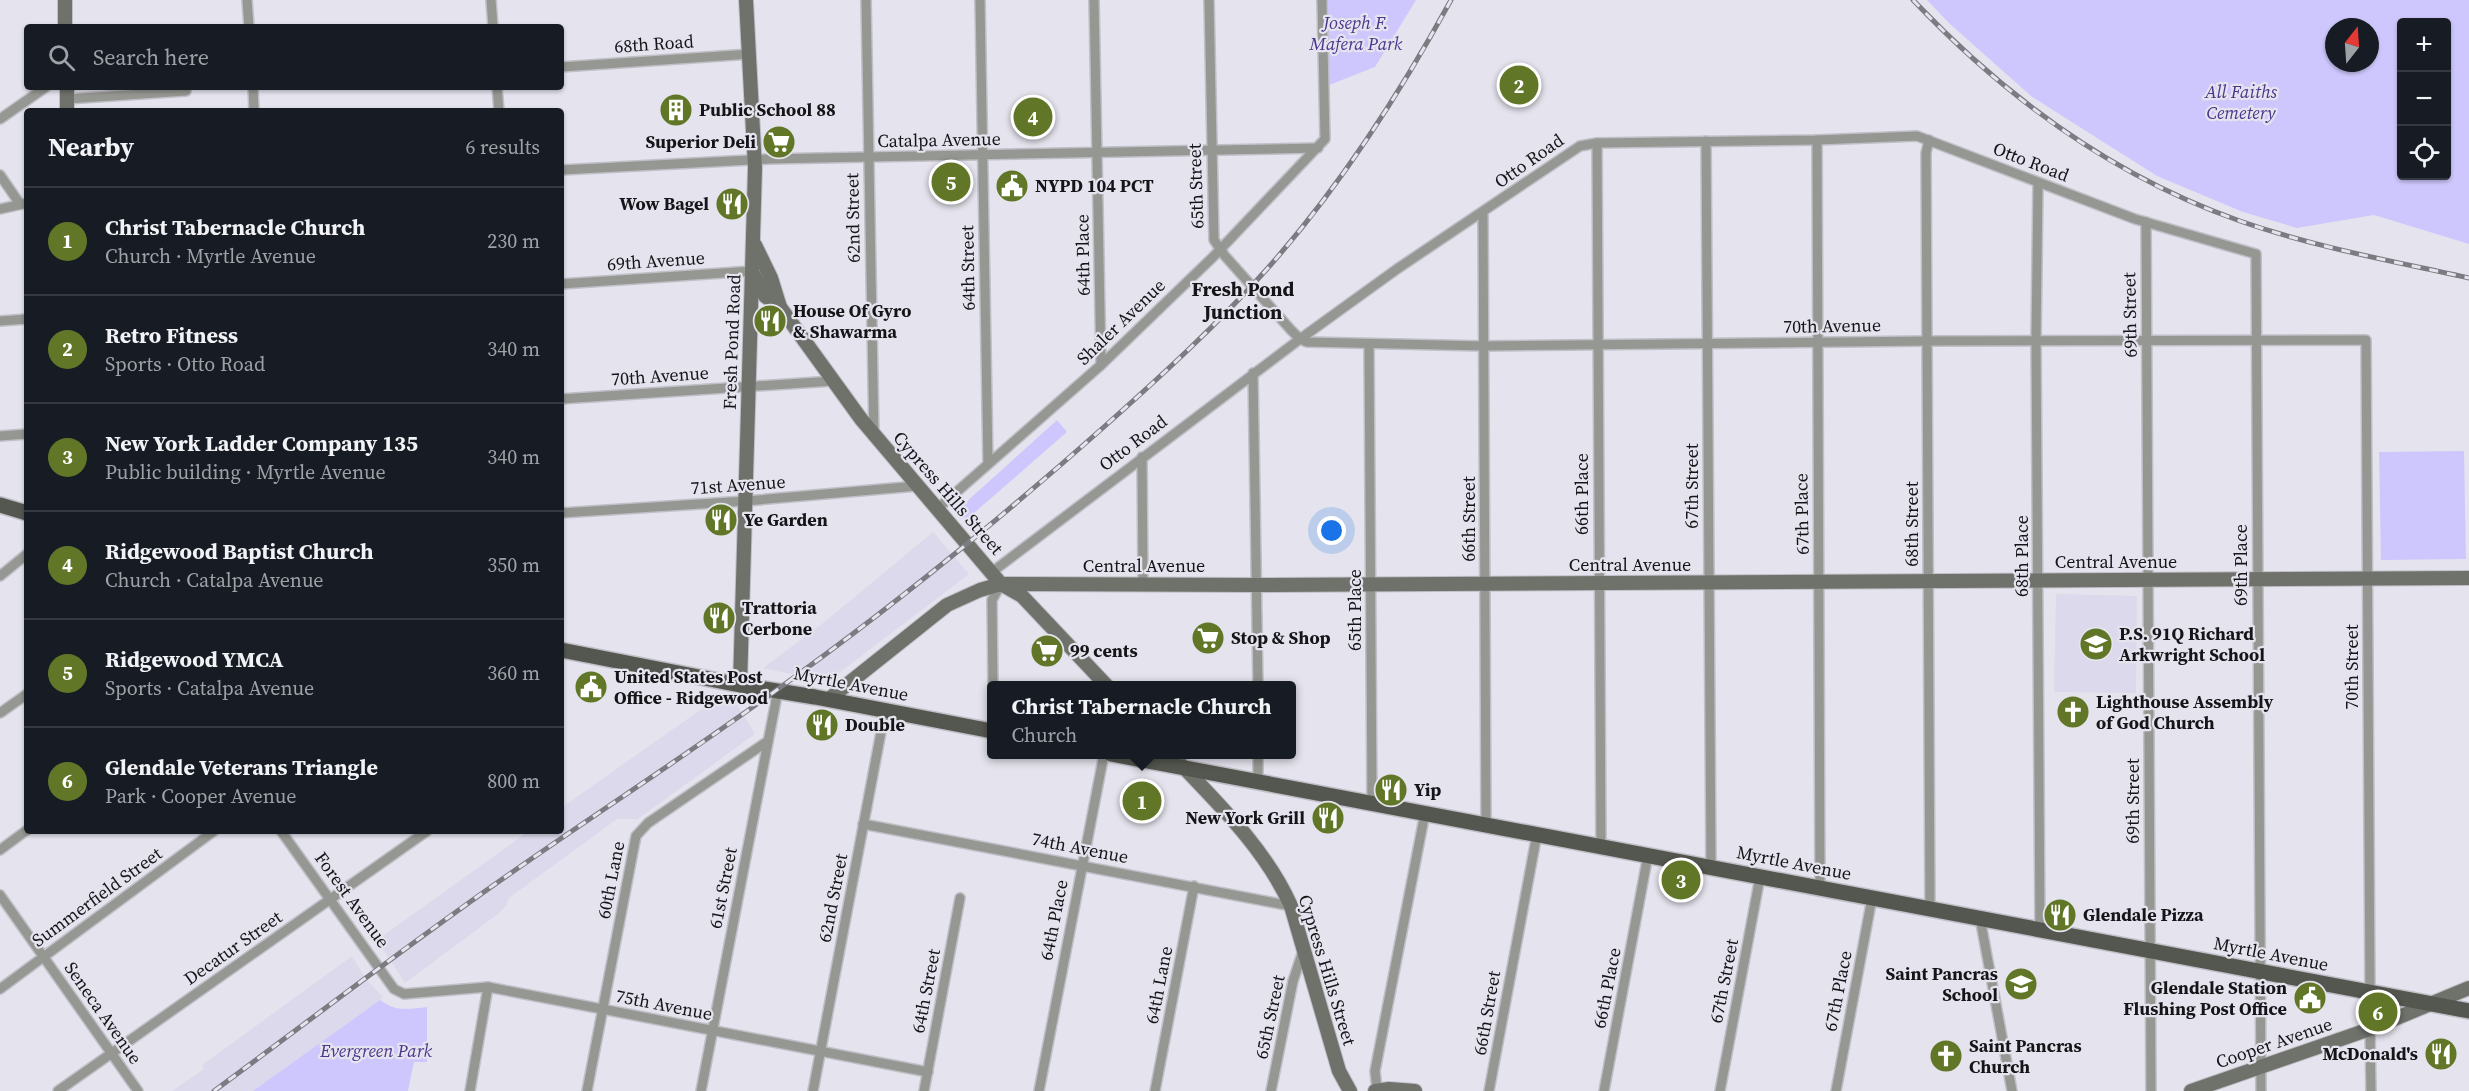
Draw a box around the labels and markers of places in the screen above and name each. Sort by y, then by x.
pin: 2 [1500,62,1538,107]
building icon: Public School 88 [658,92,694,128]
pin: 4 [1014,94,1052,140]
place label: Public School 88 [699,97,836,122]
supermarket icon: Superior Deli [761,124,797,160]
place label: Superior Deli [645,129,756,154]
pin: 5 [932,160,970,204]
public building icon: NYPD 104 PCT [994,168,1030,204]
place label: NYPD 104 PCT [1035,173,1154,198]
restaurant icon: Wow Bagel [714,186,750,222]
place label: Wow Bagel [619,191,709,216]
place label: House Of Gyro & Shawarma [793,298,911,344]
restaurant icon: House Of Gyro & Shawarma [752,303,788,339]
restaurant icon: Ye Garden [703,502,739,538]
place label: Ye Garden [744,507,828,532]
place label: Trattoria Cerbone [742,595,817,641]
restaurant icon: Trattoria Cerbone [701,600,737,636]
supermarket icon: Stop & Shop [1190,620,1226,656]
place label: P.S. 91Q Richard Arkwright School [2119,621,2265,667]
place label: Stop & Shop [1231,625,1330,650]
school or university icon: P.S. 91Q Richard Arkwright School [2078,626,2114,662]
supermarket icon: 99 cents [1029,633,1065,669]
place label: 99 cents [1070,638,1138,663]
place label: United States Post Office - Ridgewood [614,664,768,710]
public building icon: United States Post Office - Ridgewood [573,669,609,705]
place label: Lighthouse Assembly of God Church [2096,689,2274,735]
church icon: Lighthouse Assembly of God Church [2055,694,2091,730]
restaurant icon: Double [804,707,840,743]
place label: Double [845,712,905,737]
restaurant icon: Yip [1373,772,1409,808]
place label: Yip [1414,777,1441,802]
pin: 1 [1122,778,1162,824]
restaurant icon: New York Grill [1310,800,1346,836]
place label: New York Grill [1185,805,1305,830]
pin: 3 [1662,858,1700,902]
restaurant icon: Glendale Pizza [2042,897,2078,933]
place label: Glendale Pizza [2083,902,2204,927]
place label: Saint Pancras School [1885,961,1998,1007]
school or university icon: Saint Pancras School [2003,966,2039,1002]
place label: Glendale Station Flushing Post Office [2123,975,2287,1021]
public building icon: Glendale Station Flushing Post Office [2292,980,2328,1016]
pin: 6 [2358,990,2398,1034]
place label: Saint Pancras Church [1969,1033,2082,1079]
restaurant icon: McDonald's [2423,1036,2459,1072]
church icon: Saint Pancras Church [1928,1038,1964,1074]
place label: McDonald's [2322,1041,2418,1066]

